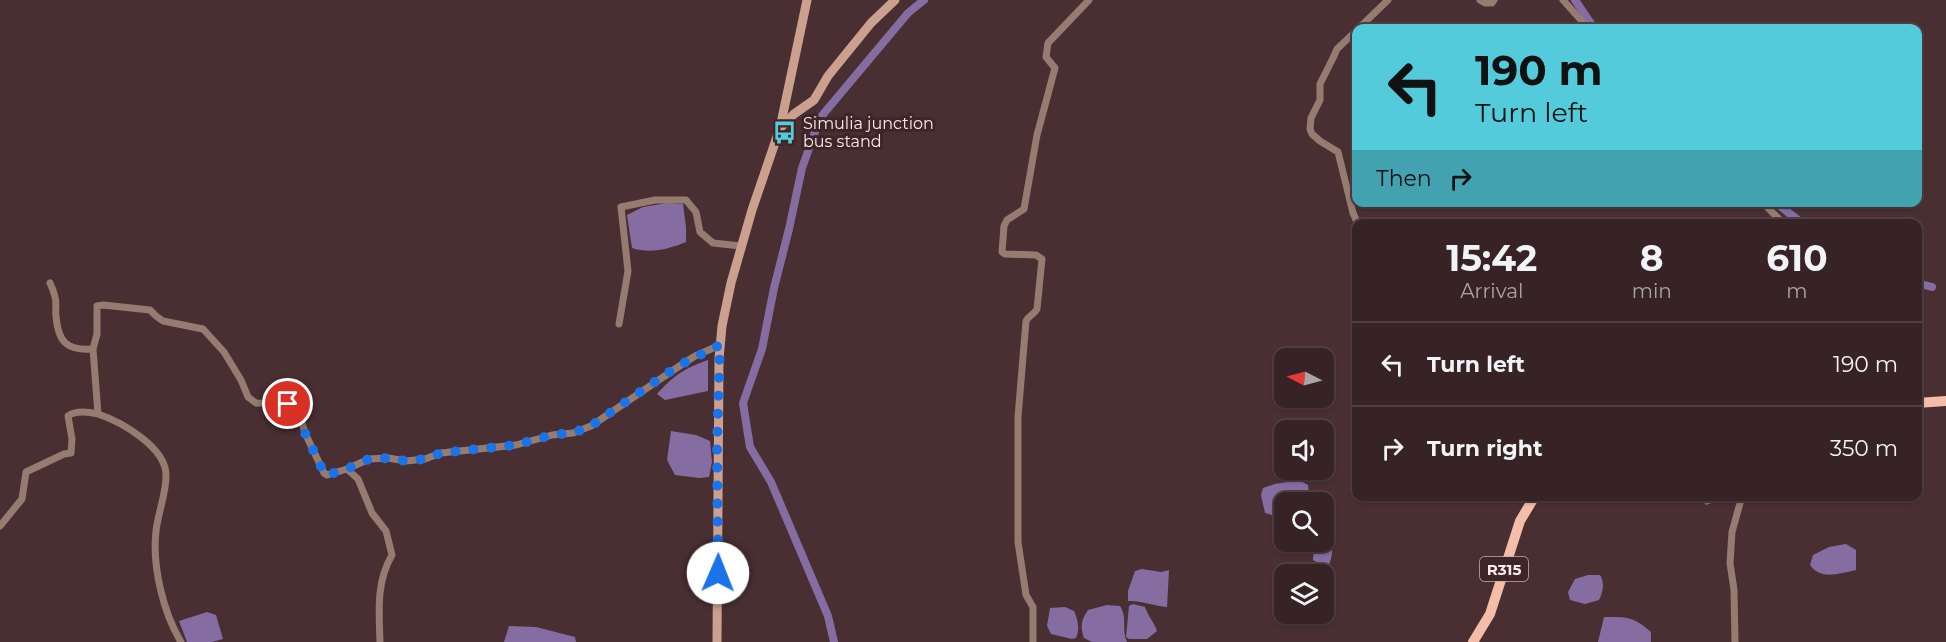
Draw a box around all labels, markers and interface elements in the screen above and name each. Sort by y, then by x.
text: 190 m [1475,44,1603,96]
icon: left [1376,48,1454,126]
text: Turn left [1475,96,1588,129]
place label: Simulia junction bus stand [803,114,934,151]
bus stop icon: Simulia junction bus stand [772,119,798,145]
icon: right [1444,162,1477,195]
text: Then [1376,165,1432,192]
text: 15:42 [1446,236,1537,280]
text: 8 [1640,236,1664,280]
text: 610 [1766,236,1828,280]
text: Arrival [1460,279,1523,303]
text: min [1632,279,1672,303]
text: m [1786,279,1807,303]
north arrow [1274,348,1334,408]
map controls [1274,348,1334,624]
icon: left [1376,348,1409,381]
text: Turn left [1427,351,1525,378]
text: 190 m [1833,351,1898,378]
pin [262,378,313,429]
icon: arrive [271,387,304,420]
button: sound [1274,420,1334,480]
icon: right [1376,432,1409,465]
text: Turn right [1427,435,1542,462]
text: 350 m [1830,435,1898,462]
button: search [1274,492,1334,552]
position arrow [686,541,750,605]
road number: R315 [1480,557,1528,581]
button: layers [1274,564,1334,624]

